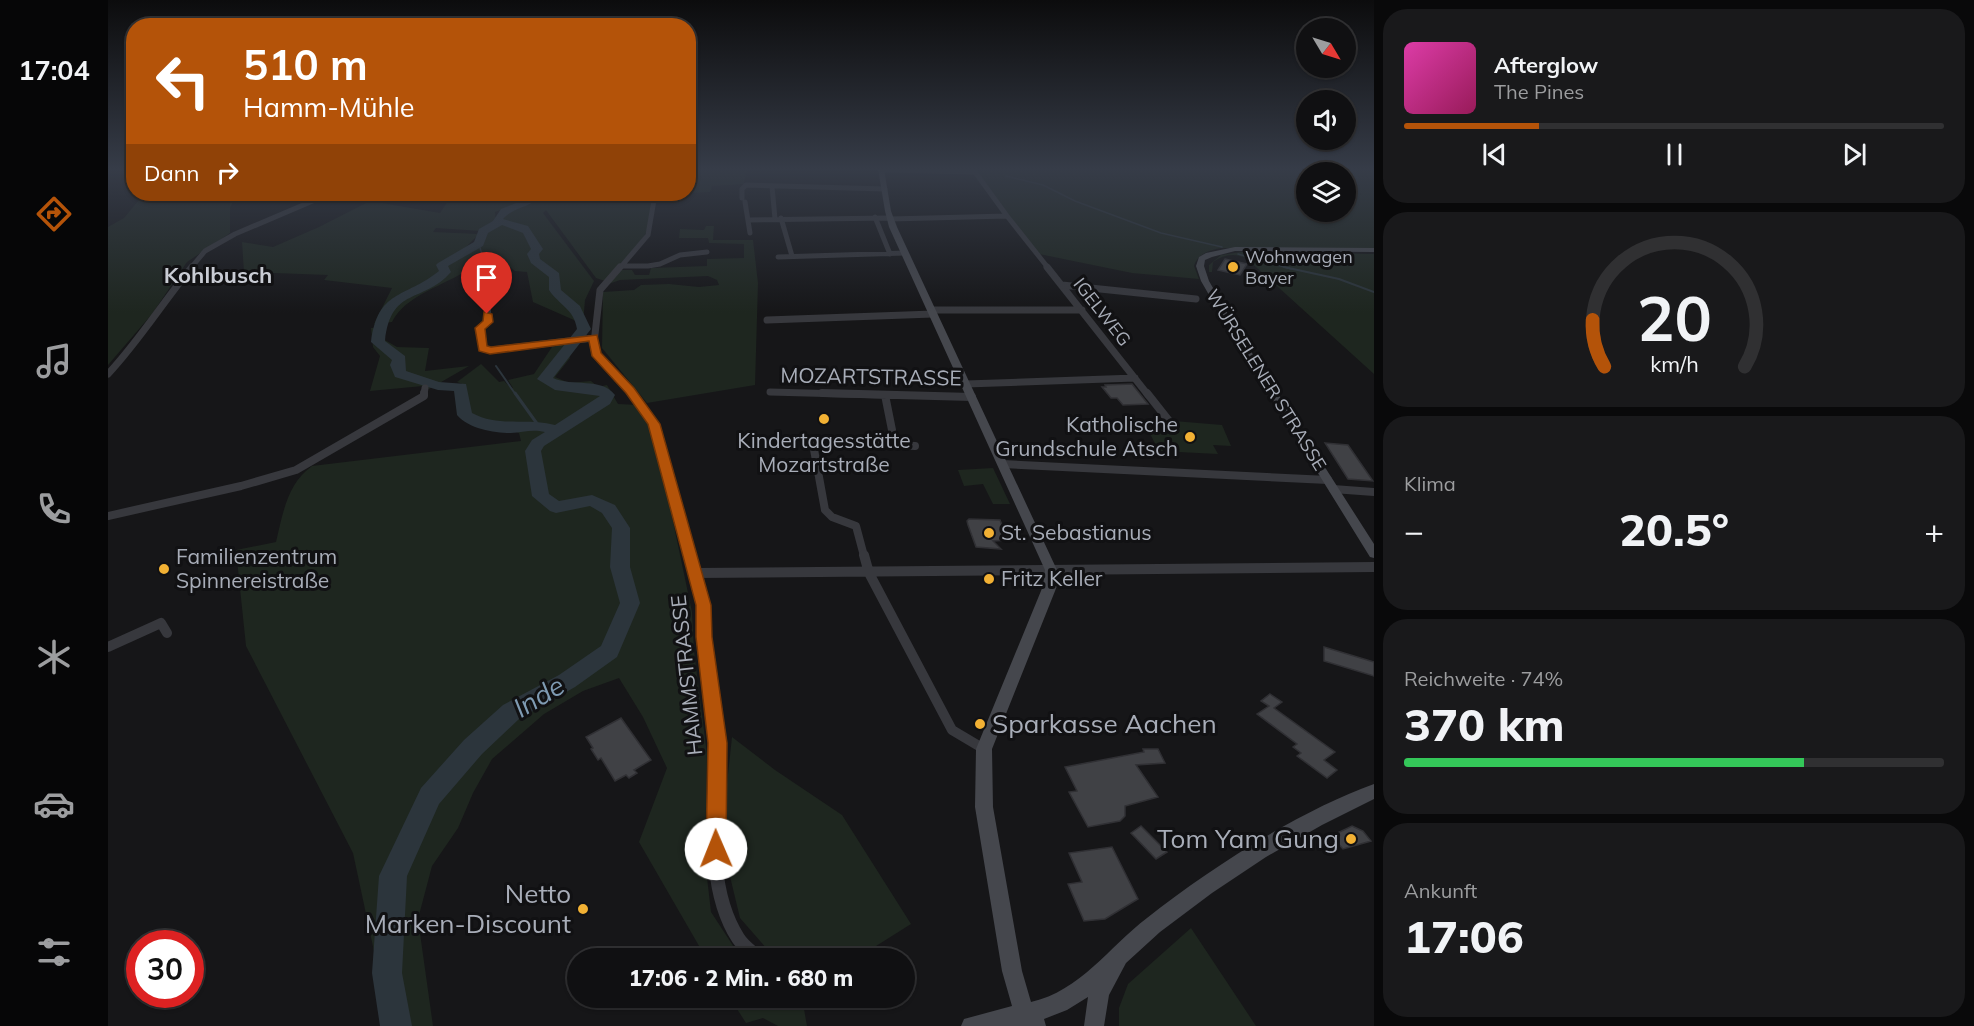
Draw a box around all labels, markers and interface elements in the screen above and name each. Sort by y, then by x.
north arrow [1296,18,1356,78]
map controls [1296,18,1356,222]
text: 510 m [243,38,368,91]
icon: left [144,42,222,120]
text: Afterglow [1494,51,1598,79]
text: 17:04 [18,53,90,87]
text: The Pines [1494,79,1584,104]
text: Hamm-Mühle [243,90,415,124]
button: sound [1296,90,1356,150]
icon: previous [1478,138,1511,171]
icon: pause [1658,138,1691,171]
icon: next [1838,138,1871,171]
icon: right [211,156,244,189]
text: Dann [144,159,199,187]
button: layers [1296,162,1356,222]
icon: directions [33,193,75,235]
place label: Wohnwagen Bayer [1245,245,1353,289]
pin [461,252,512,314]
marker: Wohnwagen Bayer [1226,260,1240,274]
district label: Kohlbusch [164,261,272,289]
icon: arrive [470,261,503,294]
street label: IGELWEG [1069,273,1136,350]
text: 20 [1637,278,1711,357]
street label: WÜRSELENER STRASSE [1201,285,1332,475]
icon: music [33,340,75,382]
text: km/h [1650,350,1698,377]
street label: MOZARTSTRASSE [780,361,962,391]
place label: Katholische Grundschule Atsch [995,411,1178,461]
marker: Kindertagesstätte Mozartstraße [817,412,831,426]
place label: Kindertagesstätte Mozartstraße [737,427,911,477]
marker: Katholische Grundschule Atsch [1183,430,1197,444]
text: Klima [1404,471,1456,496]
icon: phone [33,488,75,530]
text: 20.5° [1619,501,1729,557]
text: − [1404,510,1424,551]
text: + [1924,510,1944,551]
place label: St. Sebastianus [1001,519,1152,545]
marker: St. Sebastianus [982,526,996,540]
place label: Familienzentrum Spinnereistraße [176,543,337,593]
marker: Familienzentrum Spinnereistraße [157,562,171,576]
place label: Fritz Keller [1001,565,1103,591]
marker: Fritz Keller [982,572,996,586]
street label: HAMMSTRASSE [665,594,707,757]
icon: climate [33,636,75,678]
text: Reichweite · 74% [1404,666,1563,691]
water label: Inde [507,668,570,725]
text: 370 km [1404,696,1565,752]
place label: Sparkasse Aachen [992,707,1217,740]
marker: Sparkasse Aachen [973,717,987,731]
icon: car [33,783,75,825]
position arrow [684,817,748,881]
place label: Tom Yam Gung [1157,822,1339,855]
marker: Tom Yam Gung [1344,832,1358,846]
place label: Netto Marken-Discount [365,877,571,940]
text: Ankunft [1404,878,1477,903]
marker: Netto Marken-Discount [576,902,590,916]
text: 17:06 [1404,908,1524,964]
speed limit sign: 30 [126,930,204,1008]
icon: filters [33,931,75,973]
text: 17:06 · 2 Min. · 680 m [629,964,853,992]

